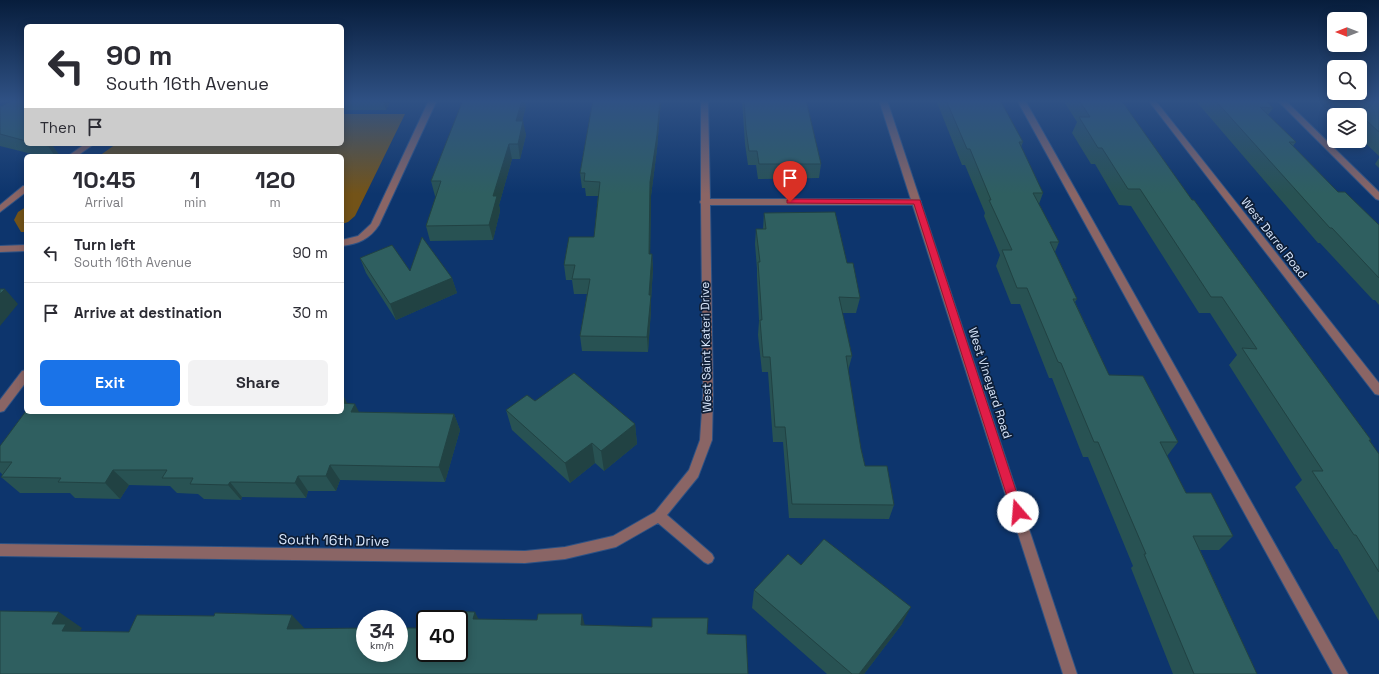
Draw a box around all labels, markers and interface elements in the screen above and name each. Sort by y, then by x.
north arrow [1327,12,1367,52]
map controls [1327,12,1367,148]
text: 90 m [106,37,172,73]
icon: left [40,40,92,92]
button: search [1327,60,1367,100]
text: South 16th Avenue [106,72,269,95]
button: layers [1327,108,1367,148]
icon: arrive [84,116,106,138]
text: Then [40,118,76,137]
pin [773,161,807,202]
text: 10:45 [72,164,136,195]
text: 1 [190,164,201,195]
text: 120 [255,164,296,195]
icon: arrive [779,167,801,189]
text: Arrival [85,194,123,211]
text: min [184,194,206,211]
text: m [270,194,281,211]
street label: West Darrel Road [1237,194,1311,282]
text: Turn left [74,235,136,254]
icon: left [40,242,62,264]
text: 90 m [292,243,328,262]
text: South 16th Avenue [74,254,192,271]
street label: West Saint Kateri Drive [697,281,715,413]
icon: arrive [40,302,62,324]
text: Arrive at destination [74,303,222,322]
text: 30 m [293,303,328,322]
street label: West Vineyard Road [965,326,1015,440]
button: Exit [40,360,180,406]
button: Share [188,360,328,406]
position arrow [997,491,1039,533]
street label: South 16th Drive [278,530,390,550]
speed limit sign: 40 [416,610,468,662]
text: 34 [370,618,394,644]
text: km/h [370,639,394,652]

